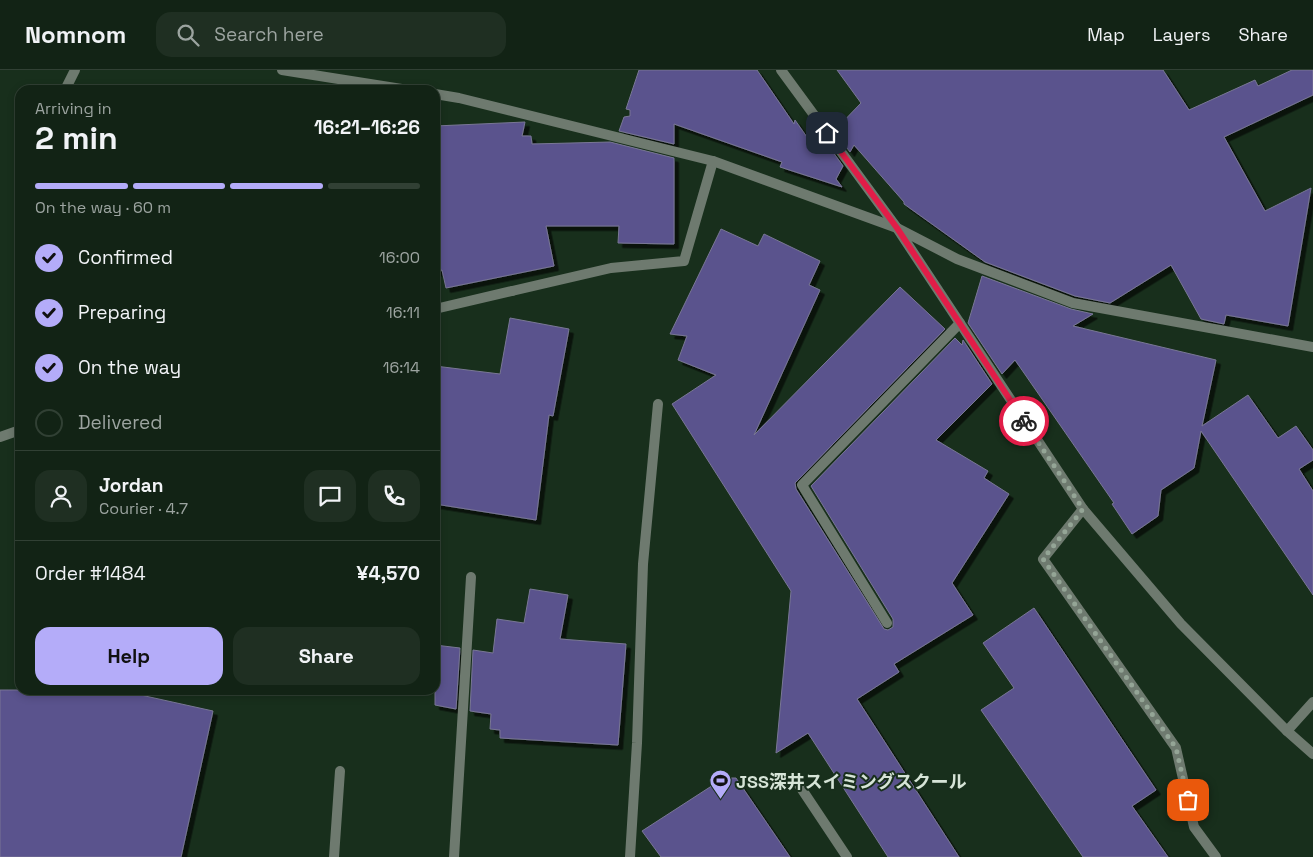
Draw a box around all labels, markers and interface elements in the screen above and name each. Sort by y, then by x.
search box [156,12,506,57]
text: Nomnom [25,19,126,50]
icon: search [174,21,202,49]
text: Search here [214,22,324,47]
text: Map [1087,23,1125,46]
text: Layers [1153,23,1210,46]
text: Share [1238,23,1288,46]
text: Arriving in [35,98,112,119]
pin [806,112,848,154]
text: 16:21–16:26 [314,115,420,140]
text: 2 min [35,118,118,158]
icon: home [813,119,841,147]
text: On the way · 60 m [35,197,171,218]
icon: check [35,244,63,272]
text: Confirmed [78,245,173,270]
text: 16:00 [379,247,420,268]
icon: check [35,299,63,327]
text: Preparing [78,300,166,325]
text: 16:11 [386,302,420,323]
icon: check [35,354,63,382]
text: On the way [78,355,181,380]
text: 16:14 [383,357,420,378]
courier [999,396,1049,446]
icon: bike [1010,407,1038,435]
text: Delivered [78,410,163,435]
button: person [35,470,87,522]
button: chat [304,470,356,522]
button: phone [368,470,420,522]
text: Jordan [99,473,164,498]
text: Courier · 4.7 [99,498,188,519]
text: Order #1484 [35,561,146,586]
text: ¥4,570 [357,561,420,586]
button: Help [35,627,223,685]
button: Share [233,627,420,685]
sports icon: JSS深井スイミングスクール [708,769,732,800]
place label: JSS深井スイミングスクール [736,770,967,793]
pin [1167,779,1209,821]
icon: bag [1174,786,1202,814]

